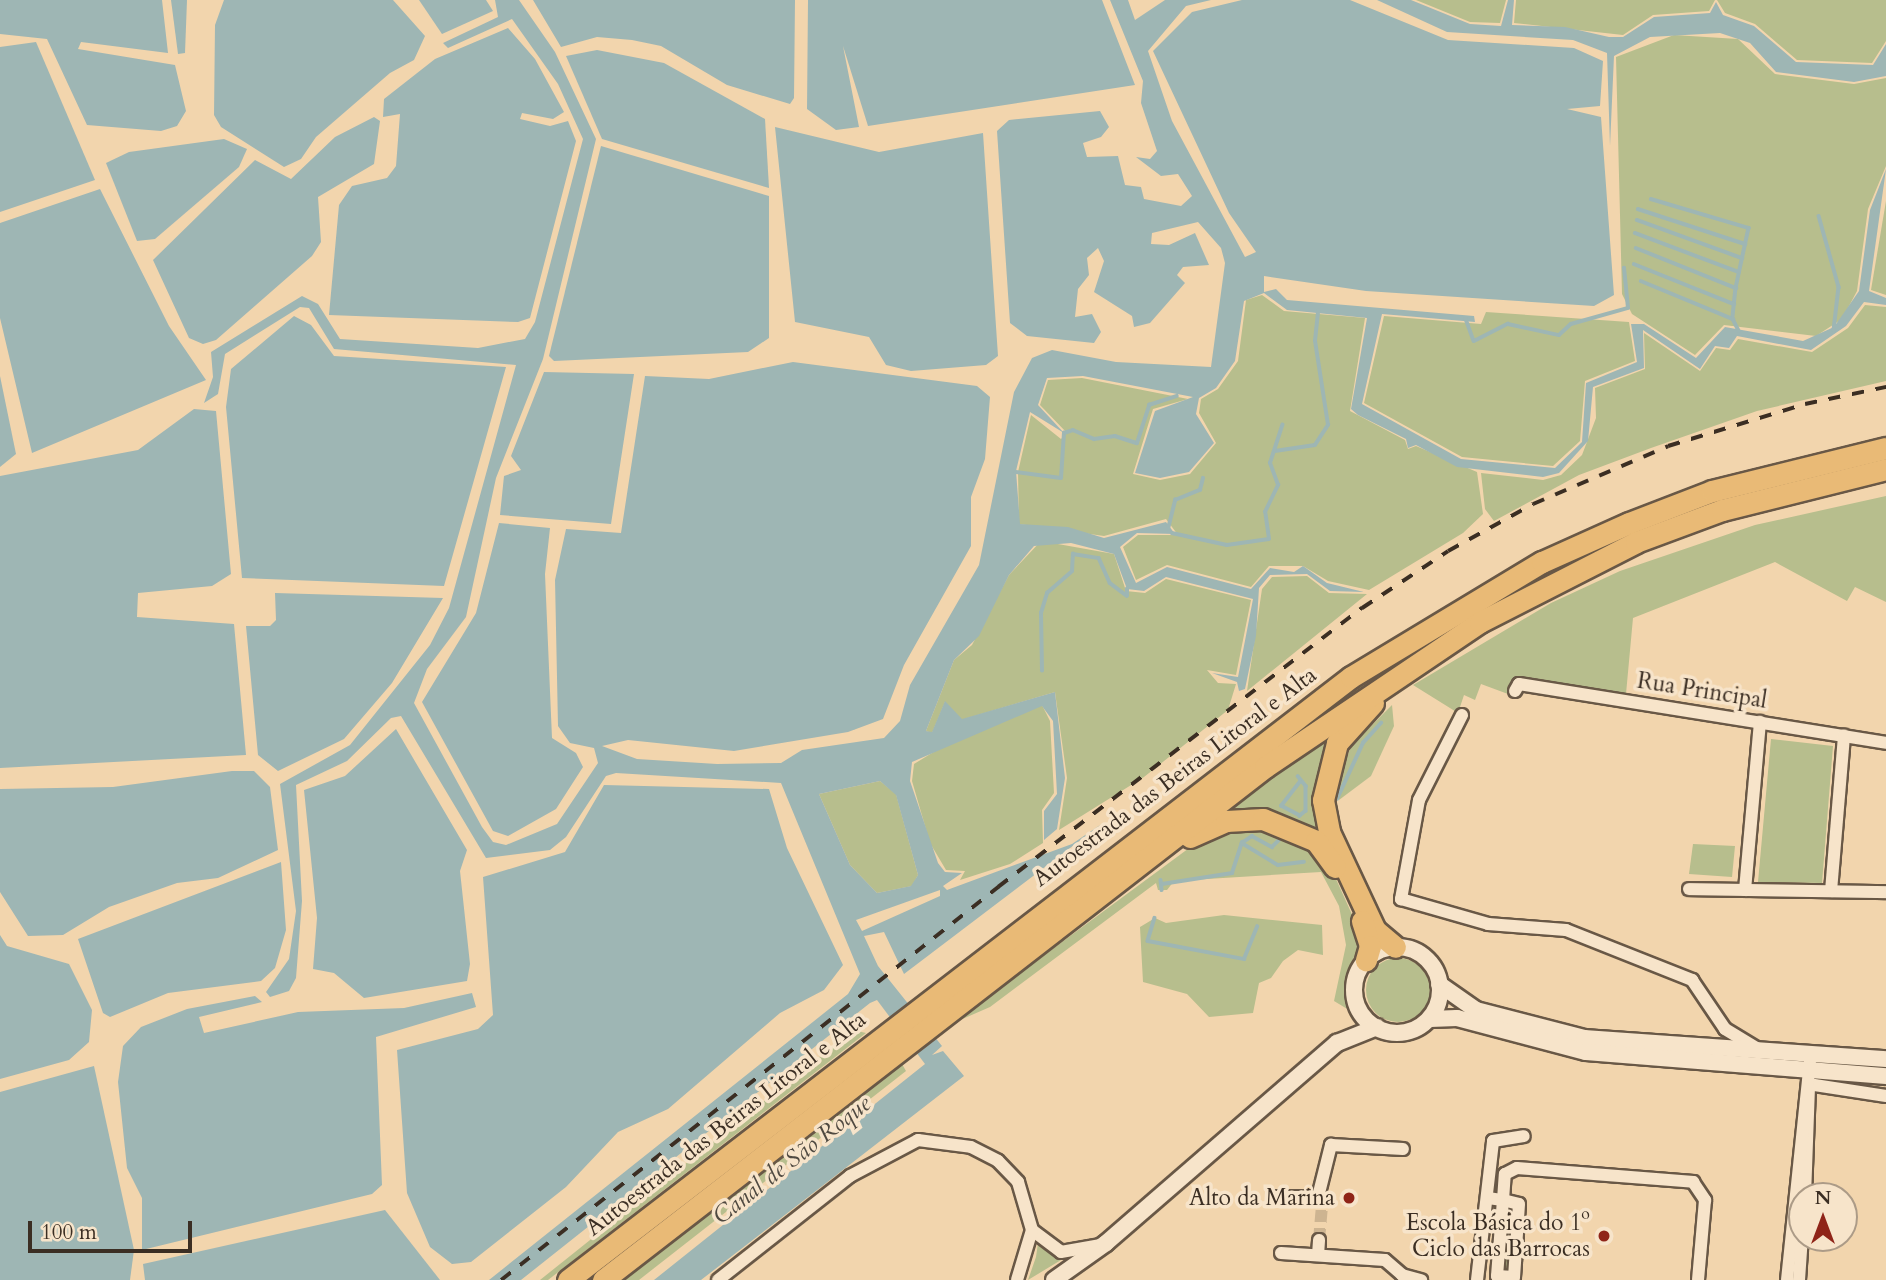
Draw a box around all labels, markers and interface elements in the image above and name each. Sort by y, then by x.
street label: Autoestrada das Beiras Litoral e Alta [1028,661,1322,893]
street label: Rua Principal [1635,667,1769,715]
street label: Autoestrada das Beiras Litoral e Alta [580,1006,872,1242]
water label: Canal de São Roque [707,1089,877,1231]
north arrow [1788,1182,1858,1252]
place label: Alto da Marina [1189,1184,1335,1212]
text: N [1815,1185,1831,1211]
marker: Alto da Marina [1341,1190,1357,1206]
scale bar [32,1206,196,1250]
place label: Escola Básica do 1º Ciclo das Barrocas [1406,1209,1590,1263]
text: 100 m [41,1218,97,1247]
marker: Escola Básica do 1º Ciclo das Barrocas [1596,1228,1612,1244]

